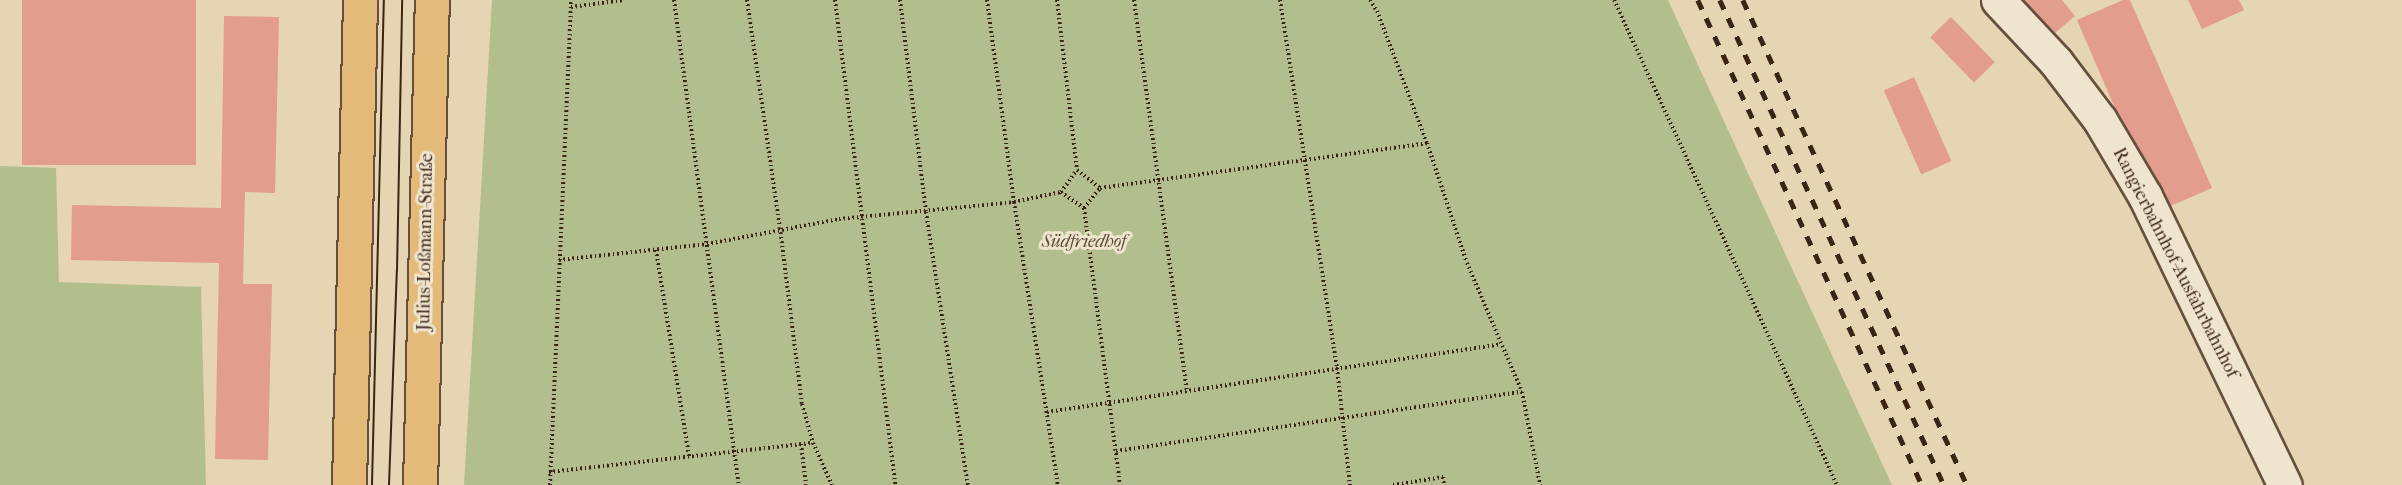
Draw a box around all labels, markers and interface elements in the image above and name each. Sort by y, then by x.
street label: Rangierbahnhof-Ausfahrbahnhof [2107,144,2243,382]
street label: Julius-Loßmann-Straße [414,153,438,331]
park label: Südfriedhof [1042,231,1126,253]

